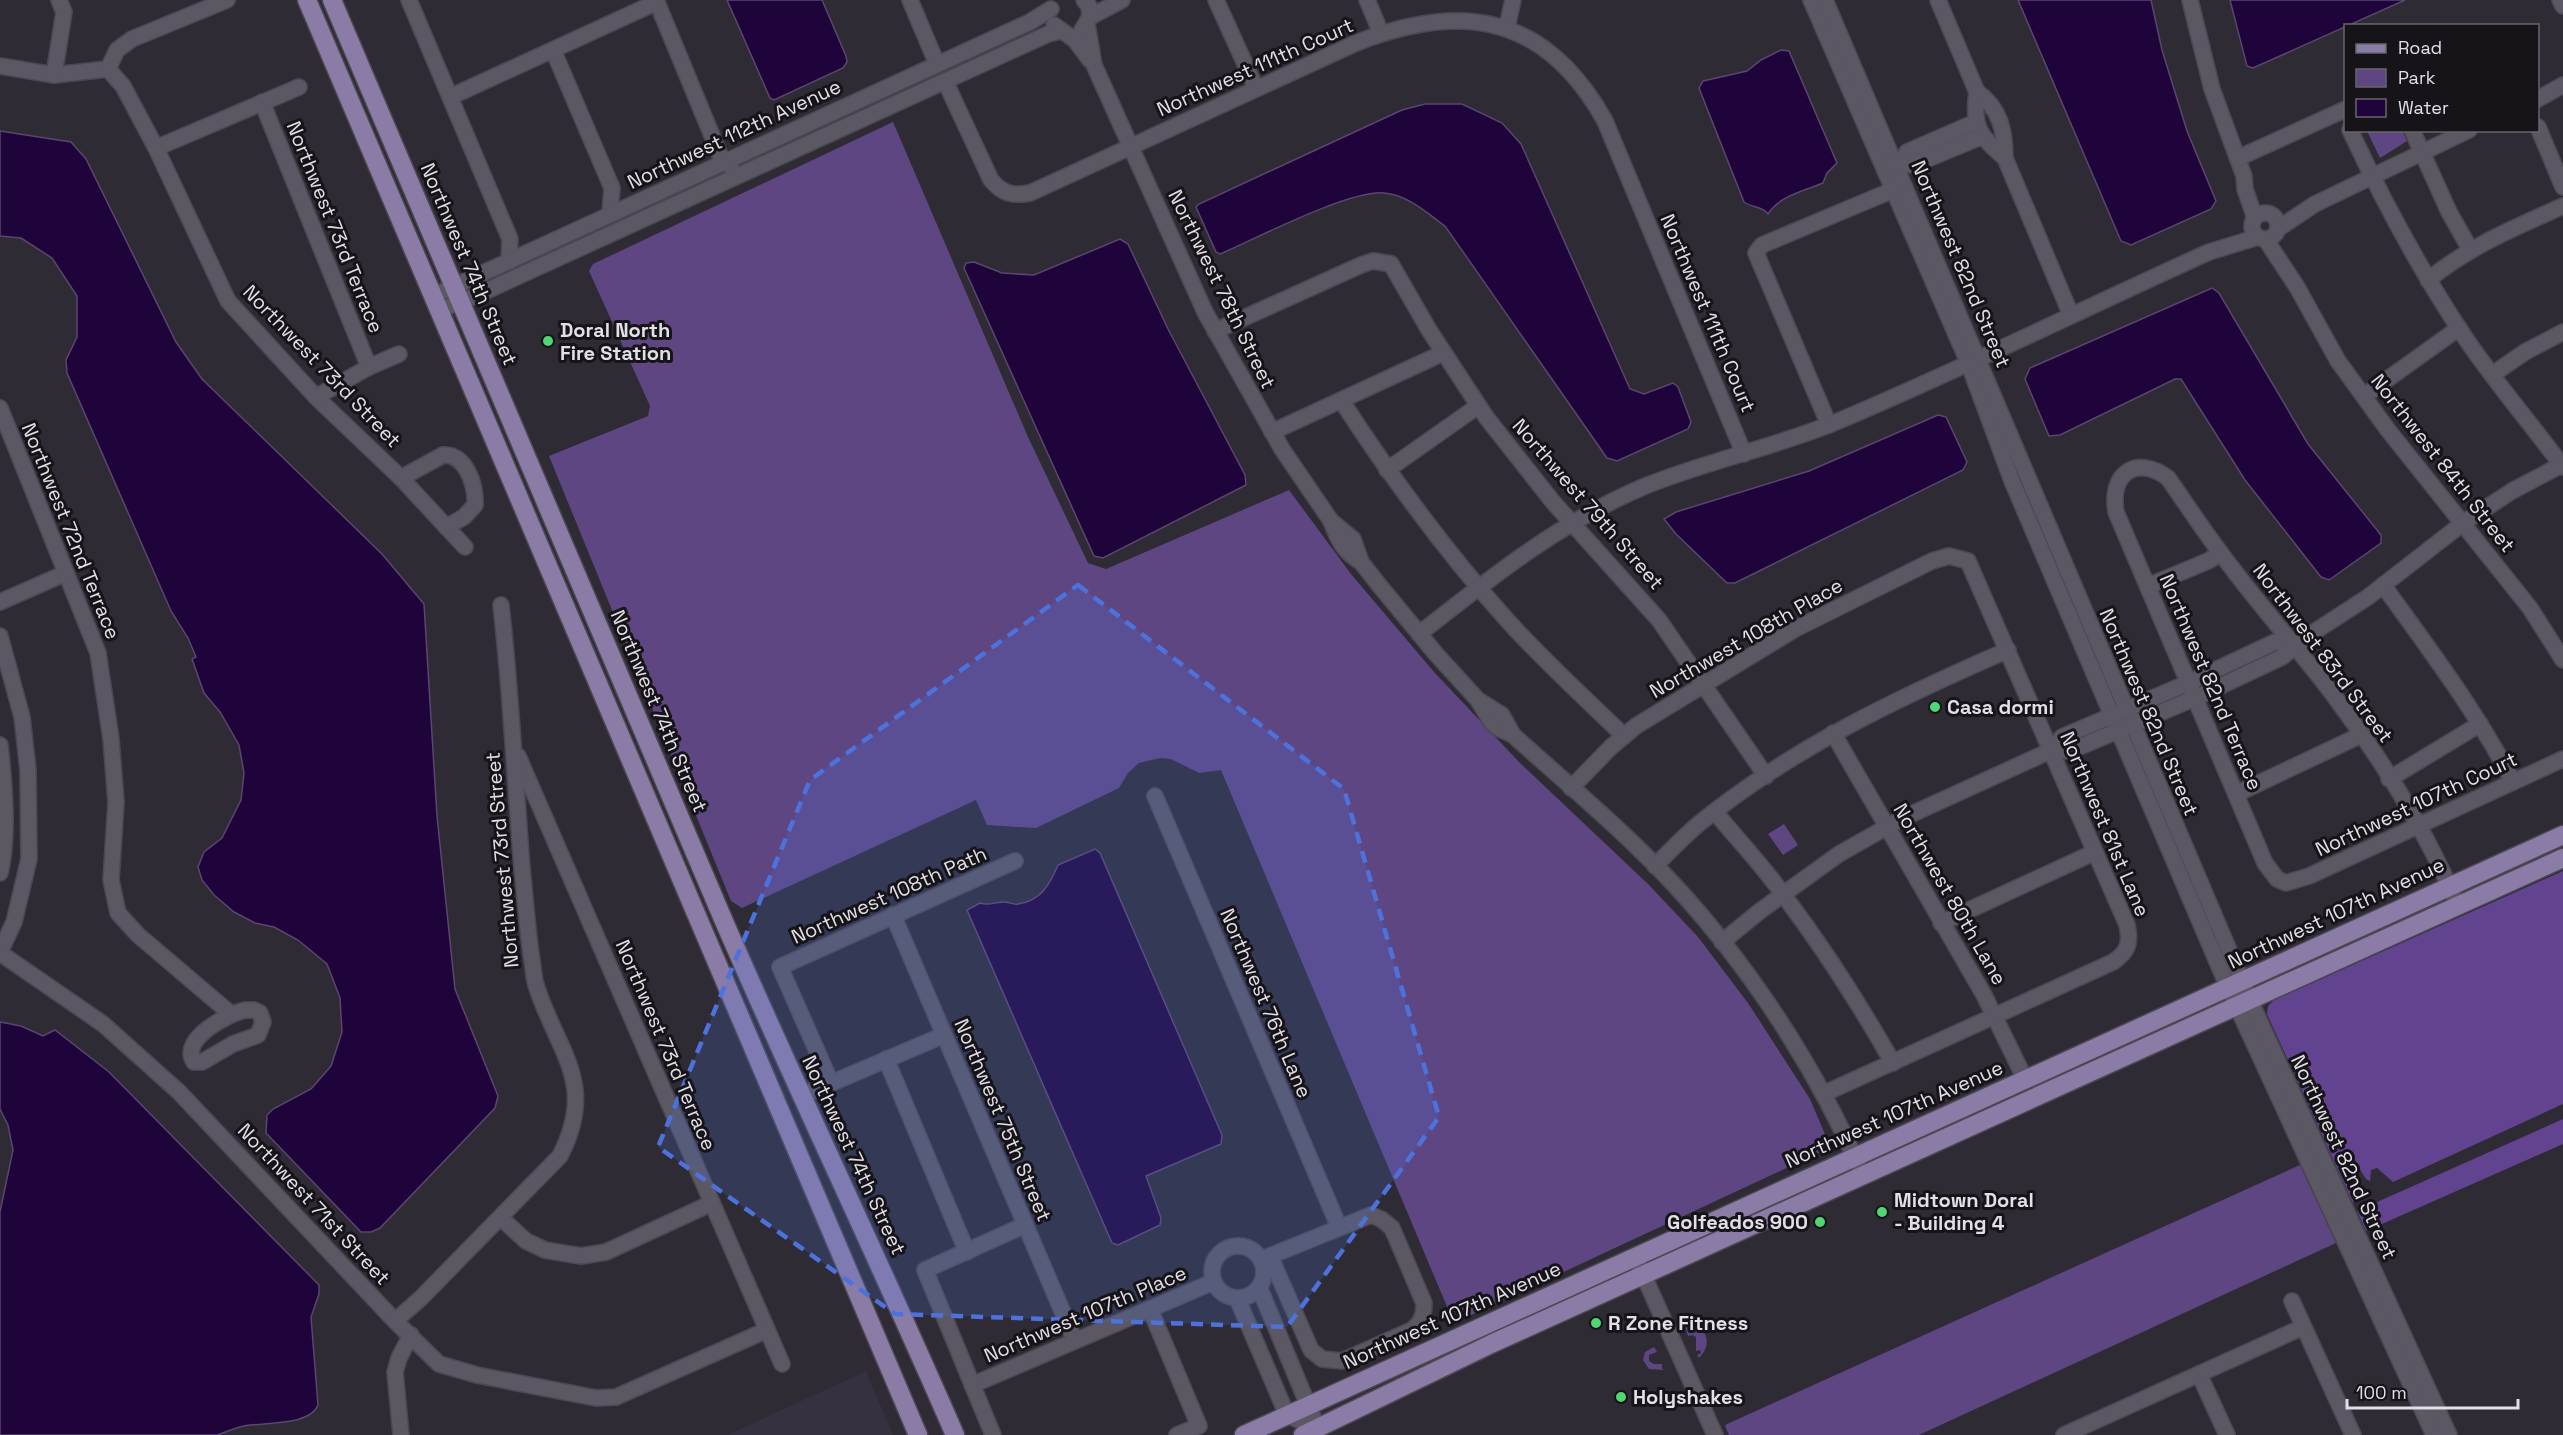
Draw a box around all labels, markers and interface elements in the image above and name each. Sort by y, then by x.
street label: Northwest 111th Court [1153,12,1357,122]
legend [2344,24,2539,132]
text: Road [2398,36,2442,59]
text: Park [2398,66,2436,89]
street label: Northwest 112th Avenue [623,73,845,195]
text: Water [2398,96,2449,119]
street label: Northwest 73rd Terrace [281,117,389,337]
street label: Northwest 82nd Street [1906,156,2016,372]
street label: Northwest 74th Street [415,159,523,369]
street label: Northwest 78th Street [1162,185,1282,393]
street label: Northwest 111th Court [1654,210,1762,416]
street label: Northwest 73rd Street [237,279,407,453]
place label: Doral North Fire Station [560,317,671,366]
marker: Doral North Fire Station [541,334,555,348]
street label: Northwest 84th Street [2365,368,2521,558]
street label: Northwest 79th Street [1507,413,1669,595]
street label: Northwest 72nd Terrace [16,419,126,643]
street label: Northwest 83rd Street [2247,558,2399,748]
street label: Northwest 82nd Terrace [2154,570,2268,794]
street label: Northwest 108th Place [1645,572,1847,704]
street label: Northwest 82nd Street [2094,604,2204,820]
street label: Northwest 74th Street [605,606,713,816]
place label: Casa dormi [1947,694,2054,720]
marker: Casa dormi [1928,700,1942,714]
street label: Northwest 81st Lane [2054,727,2156,921]
street label: Northwest 107th Court [2311,746,2521,862]
street label: Northwest 73rd Street [480,751,524,969]
street label: Northwest 80th Lane [1887,799,2013,989]
street label: Northwest 108th Path [787,840,991,950]
street label: Northwest 107th Avenue [2224,851,2448,975]
street label: Northwest 76th Lane [1214,904,1318,1102]
street label: Northwest 73rd Terrace [610,936,722,1154]
street label: Northwest 75th Street [948,1015,1058,1225]
street label: Northwest 74th Street [796,1051,912,1259]
street label: Northwest 82nd Street [2285,1051,2403,1263]
street label: Northwest 107th Avenue [1781,1054,2007,1174]
street label: Northwest 71st Street [232,1118,396,1290]
place label: Midtown Doral - Building 4 [1894,1187,2034,1236]
marker: Midtown Doral - Building 4 [1875,1205,1889,1219]
place label: Golfeados 900 [1667,1209,1808,1235]
marker: Golfeados 900 [1813,1215,1827,1229]
street label: Northwest 107th Avenue [1339,1255,1565,1375]
street label: Northwest 107th Place [980,1260,1190,1368]
place label: R Zone Fitness [1608,1310,1748,1336]
marker: R Zone Fitness [1589,1316,1603,1330]
scale bar [2347,1372,2518,1410]
text: 100 m [2356,1381,2407,1404]
place label: Holyshakes [1633,1384,1743,1410]
marker: Holyshakes [1614,1390,1628,1404]

